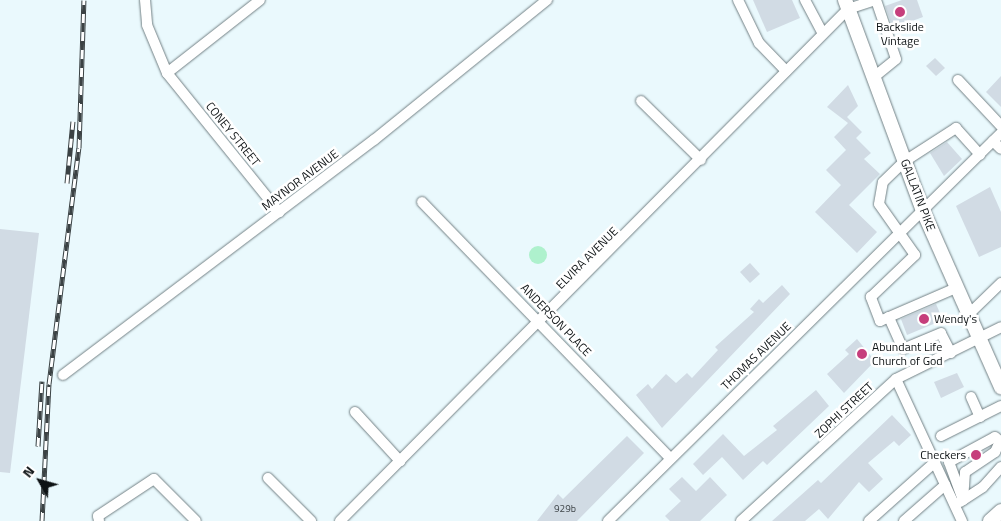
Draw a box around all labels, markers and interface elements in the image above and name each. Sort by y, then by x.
marker: Backslide Vintage [894,6,906,18]
place label: Backslide Vintage [876,20,924,48]
street label: CONEY STREET [203,99,263,169]
street label: MAYNOR AVENUE [259,147,341,213]
street label: GALLATIN PIKE [898,157,938,233]
street label: ELVIRA AVENUE [553,224,621,292]
street label: ANDERSON PLACE [518,281,594,359]
place label: Wendy's [934,312,977,326]
marker: Wendy's [918,313,930,325]
street label: THOMAS AVENUE [718,319,794,393]
place label: Abundant Life Church of God [872,340,943,368]
marker: Abundant Life Church of God [856,348,868,360]
street label: ZOPHI STREET [812,379,876,441]
place label: Checkers [920,448,966,462]
marker: Checkers [970,449,982,461]
north arrow [15,456,65,506]
text: N [17,461,39,482]
house number: 929b [554,503,576,515]

